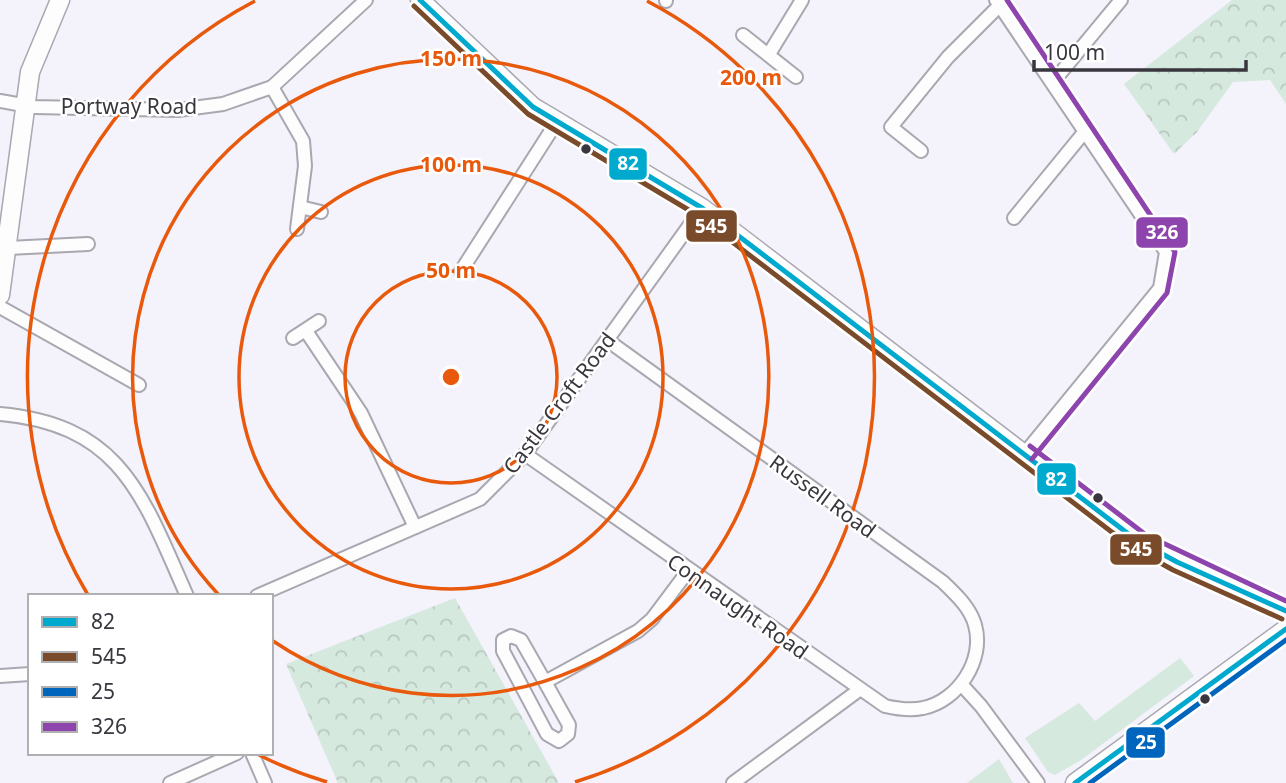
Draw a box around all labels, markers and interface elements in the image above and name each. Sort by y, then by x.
scale bar [1034,28,1246,72]
text: 100 m [1044,38,1105,66]
text: 150 m [420,44,482,72]
text: 200 m [720,63,782,91]
street label: Portway Road [61,92,197,120]
unlabelled marker [579,142,593,156]
line badge: 82 [608,147,648,181]
text: 100 m [420,150,482,178]
text: 82 [617,150,639,176]
line badge: 545 [685,209,738,243]
text: 545 [695,213,727,239]
line badge: 326 [1135,216,1189,249]
text: 326 [1146,219,1178,245]
text: 50 m [426,256,476,284]
street label: Castle Croft Road [497,327,621,479]
centre of rings [439,365,463,389]
street label: Russell Road [764,448,882,544]
line badge: 82 [1036,462,1077,496]
text: 82 [1045,466,1067,492]
unlabelled marker [1091,491,1105,505]
line badge: 545 [1109,533,1163,566]
text: 545 [1120,536,1152,562]
street label: Connaught Road [662,547,814,665]
legend [28,594,273,755]
text: 82 [91,607,115,635]
text: 545 [91,642,127,670]
text: 25 [91,677,115,705]
unlabelled marker [1198,692,1212,706]
text: 326 [91,712,127,740]
line badge: 25 [1125,726,1166,759]
text: 25 [1135,729,1157,755]

